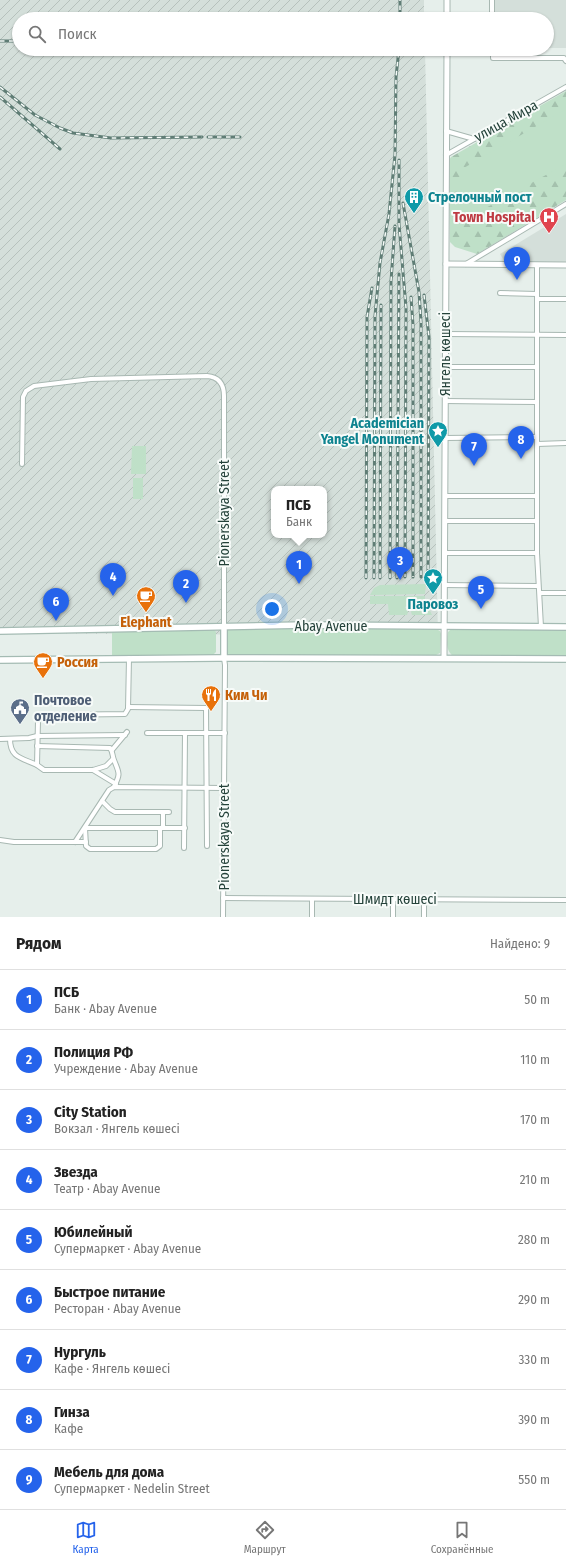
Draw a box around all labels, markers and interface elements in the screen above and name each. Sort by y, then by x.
search box [12,12,554,56]
icon: search [26,23,48,45]
text: Поиск [58,25,96,43]
street label: улица Мира [471,97,541,145]
building icon: Стрелочный пост [403,186,425,214]
place label: Стрелочный пост [428,189,533,206]
hospital icon: Town Hospital [538,206,560,234]
place label: Town Hospital [453,209,535,226]
pin: 9 [504,247,530,280]
street label: Янгель көшесі [437,312,454,396]
place label: Academician Yangel Monument [320,415,425,448]
place icon: Academician Yangel Monument [427,420,449,448]
pin: 8 [508,426,534,459]
pin: 7 [461,433,487,466]
street label: Pionerskaya Street [216,459,233,566]
popup [271,486,327,538]
text: ПСБ [286,496,311,514]
text: Банк [286,514,312,529]
pin: 3 [387,547,413,580]
pin: 1 [286,551,312,584]
pin: 4 [100,563,126,596]
place icon: Паровоз [422,567,444,595]
pin: 2 [173,570,199,603]
pin: 5 [468,576,494,609]
cafe icon: Elephant [135,585,157,613]
pin: 6 [43,588,69,621]
place label: Паровоз [408,596,458,613]
your location [262,599,282,619]
place label: Elephant [120,614,173,631]
street label: Abay Avenue [295,618,368,635]
cafe icon: Россия [32,651,54,679]
place label: Россия [57,654,98,671]
restaurant icon: Ким Чи [200,684,222,712]
place label: Ким Чи [225,687,267,704]
place label: Почтовое отделение [34,692,97,725]
public building icon: Почтовое отделение [9,697,31,725]
street label: Pionerskaya Street [216,783,233,890]
street label: Шмидт көшесі [353,891,437,908]
text: Рядом [16,933,61,954]
text: Найдено: 9 [490,936,550,951]
text: ПСБ [54,983,79,1001]
text: 1 [26,992,32,1007]
text: 50 m [524,992,550,1007]
text: Банк · Abay Avenue [54,1001,157,1016]
text: Полиция РФ [54,1043,133,1061]
text: 2 [26,1052,32,1067]
text: 110 m [520,1052,550,1067]
text: Учреждение · Abay Avenue [54,1061,198,1076]
text: City Station [54,1103,127,1121]
text: 3 [26,1112,32,1127]
text: 170 m [520,1112,550,1127]
text: Вокзал · Янгель көшесі [54,1121,180,1136]
text: Звезда [54,1163,98,1181]
text: 4 [26,1172,32,1187]
text: 210 m [520,1172,550,1187]
text: Театр · Abay Avenue [54,1181,161,1196]
text: Юбилейный [54,1223,132,1241]
text: 5 [26,1232,32,1247]
text: 280 m [518,1232,550,1247]
text: Супермаркет · Abay Avenue [54,1241,201,1256]
text: Быстрое питание [54,1283,165,1301]
text: 6 [26,1292,32,1307]
text: 290 m [518,1292,550,1307]
text: Ресторан · Abay Avenue [54,1301,181,1316]
text: Нургуль [54,1343,106,1361]
text: 7 [26,1352,32,1367]
text: 330 m [518,1352,550,1367]
text: Кафе · Янгель көшесі [54,1361,170,1376]
text: Гинза [54,1403,90,1421]
text: 8 [26,1412,32,1427]
text: 390 m [518,1412,550,1427]
text: Кафе [54,1421,83,1436]
text: Мебель для дома [54,1463,164,1481]
text: 9 [26,1472,32,1487]
text: 550 m [518,1472,550,1487]
text: Супермаркет · Nedelin Street [54,1481,210,1496]
tab: Карта [72,1519,99,1556]
tab: Маршрут [244,1519,286,1556]
tab: Сохранённые [431,1519,494,1556]

